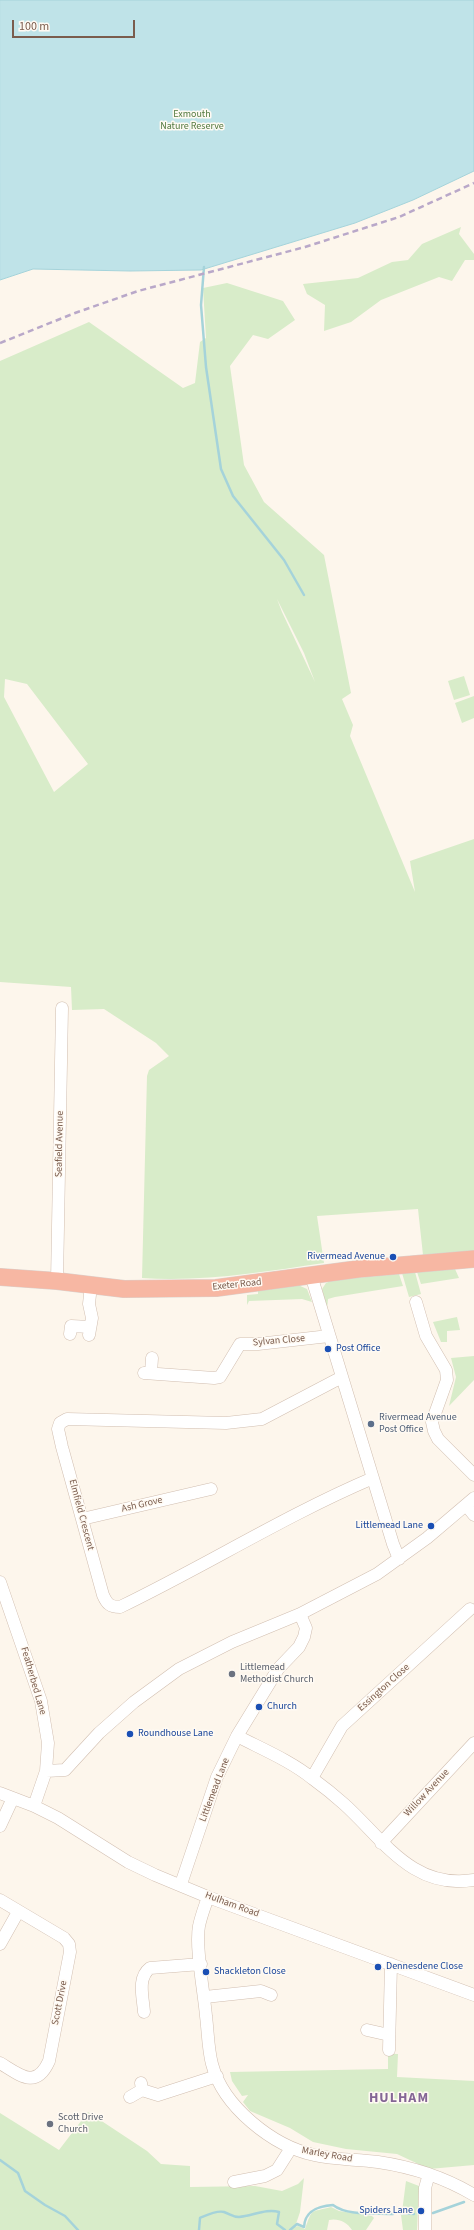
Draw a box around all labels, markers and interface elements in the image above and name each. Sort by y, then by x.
scale bar [14,12,137,38]
text: 100 m [19,18,49,35]
park label: Exmouth Nature Reserve [160,109,224,132]
street label: Seafield Avenue [53,1111,67,1177]
place label: Rivermead Avenue [307,1251,385,1263]
marker: Rivermead Avenue [388,1252,398,1262]
street label: Exeter Road [212,1276,262,1294]
street label: Sylvan Close [252,1333,306,1349]
place label: Post Office [336,1343,380,1355]
marker: Post Office [323,1344,333,1354]
place label: Rivermead Avenue Post Office [379,1412,457,1436]
marker: Rivermead Avenue Post Office [366,1419,376,1429]
street label: Elmfield Crescent [66,1478,96,1552]
street label: Ash Grove [120,1494,164,1516]
place label: Littlemead Lane [356,1520,423,1532]
marker: Littlemead Lane [426,1521,436,1531]
street label: Featherbed Lane [18,1646,48,1716]
place label: Littlemead Methodist Church [240,1662,314,1686]
street label: Essington Close [356,1662,412,1714]
marker: Littlemead Methodist Church [227,1669,237,1679]
place label: Church [267,1701,297,1713]
marker: Church [254,1702,264,1712]
place label: Roundhouse Lane [138,1728,213,1740]
marker: Roundhouse Lane [125,1729,135,1739]
street label: Littlemead Lane [197,1756,233,1824]
street label: Willow Avenue [402,1767,452,1819]
street label: Hulham Road [203,1890,261,1920]
place label: Dennesdene Close [386,1961,463,1973]
marker: Dennesdene Close [373,1962,383,1972]
place label: Shackleton Close [214,1966,286,1978]
marker: Shackleton Close [201,1967,211,1977]
street label: Scott Drive [50,1980,70,2026]
district label: HULHAM [369,2091,429,2107]
place label: Scott Drive Church [58,2112,103,2136]
marker: Scott Drive Church [45,2119,55,2129]
street label: Marley Road [301,2145,353,2165]
place label: Spiders Lane [359,2205,413,2217]
marker: Spiders Lane [416,2206,426,2216]

